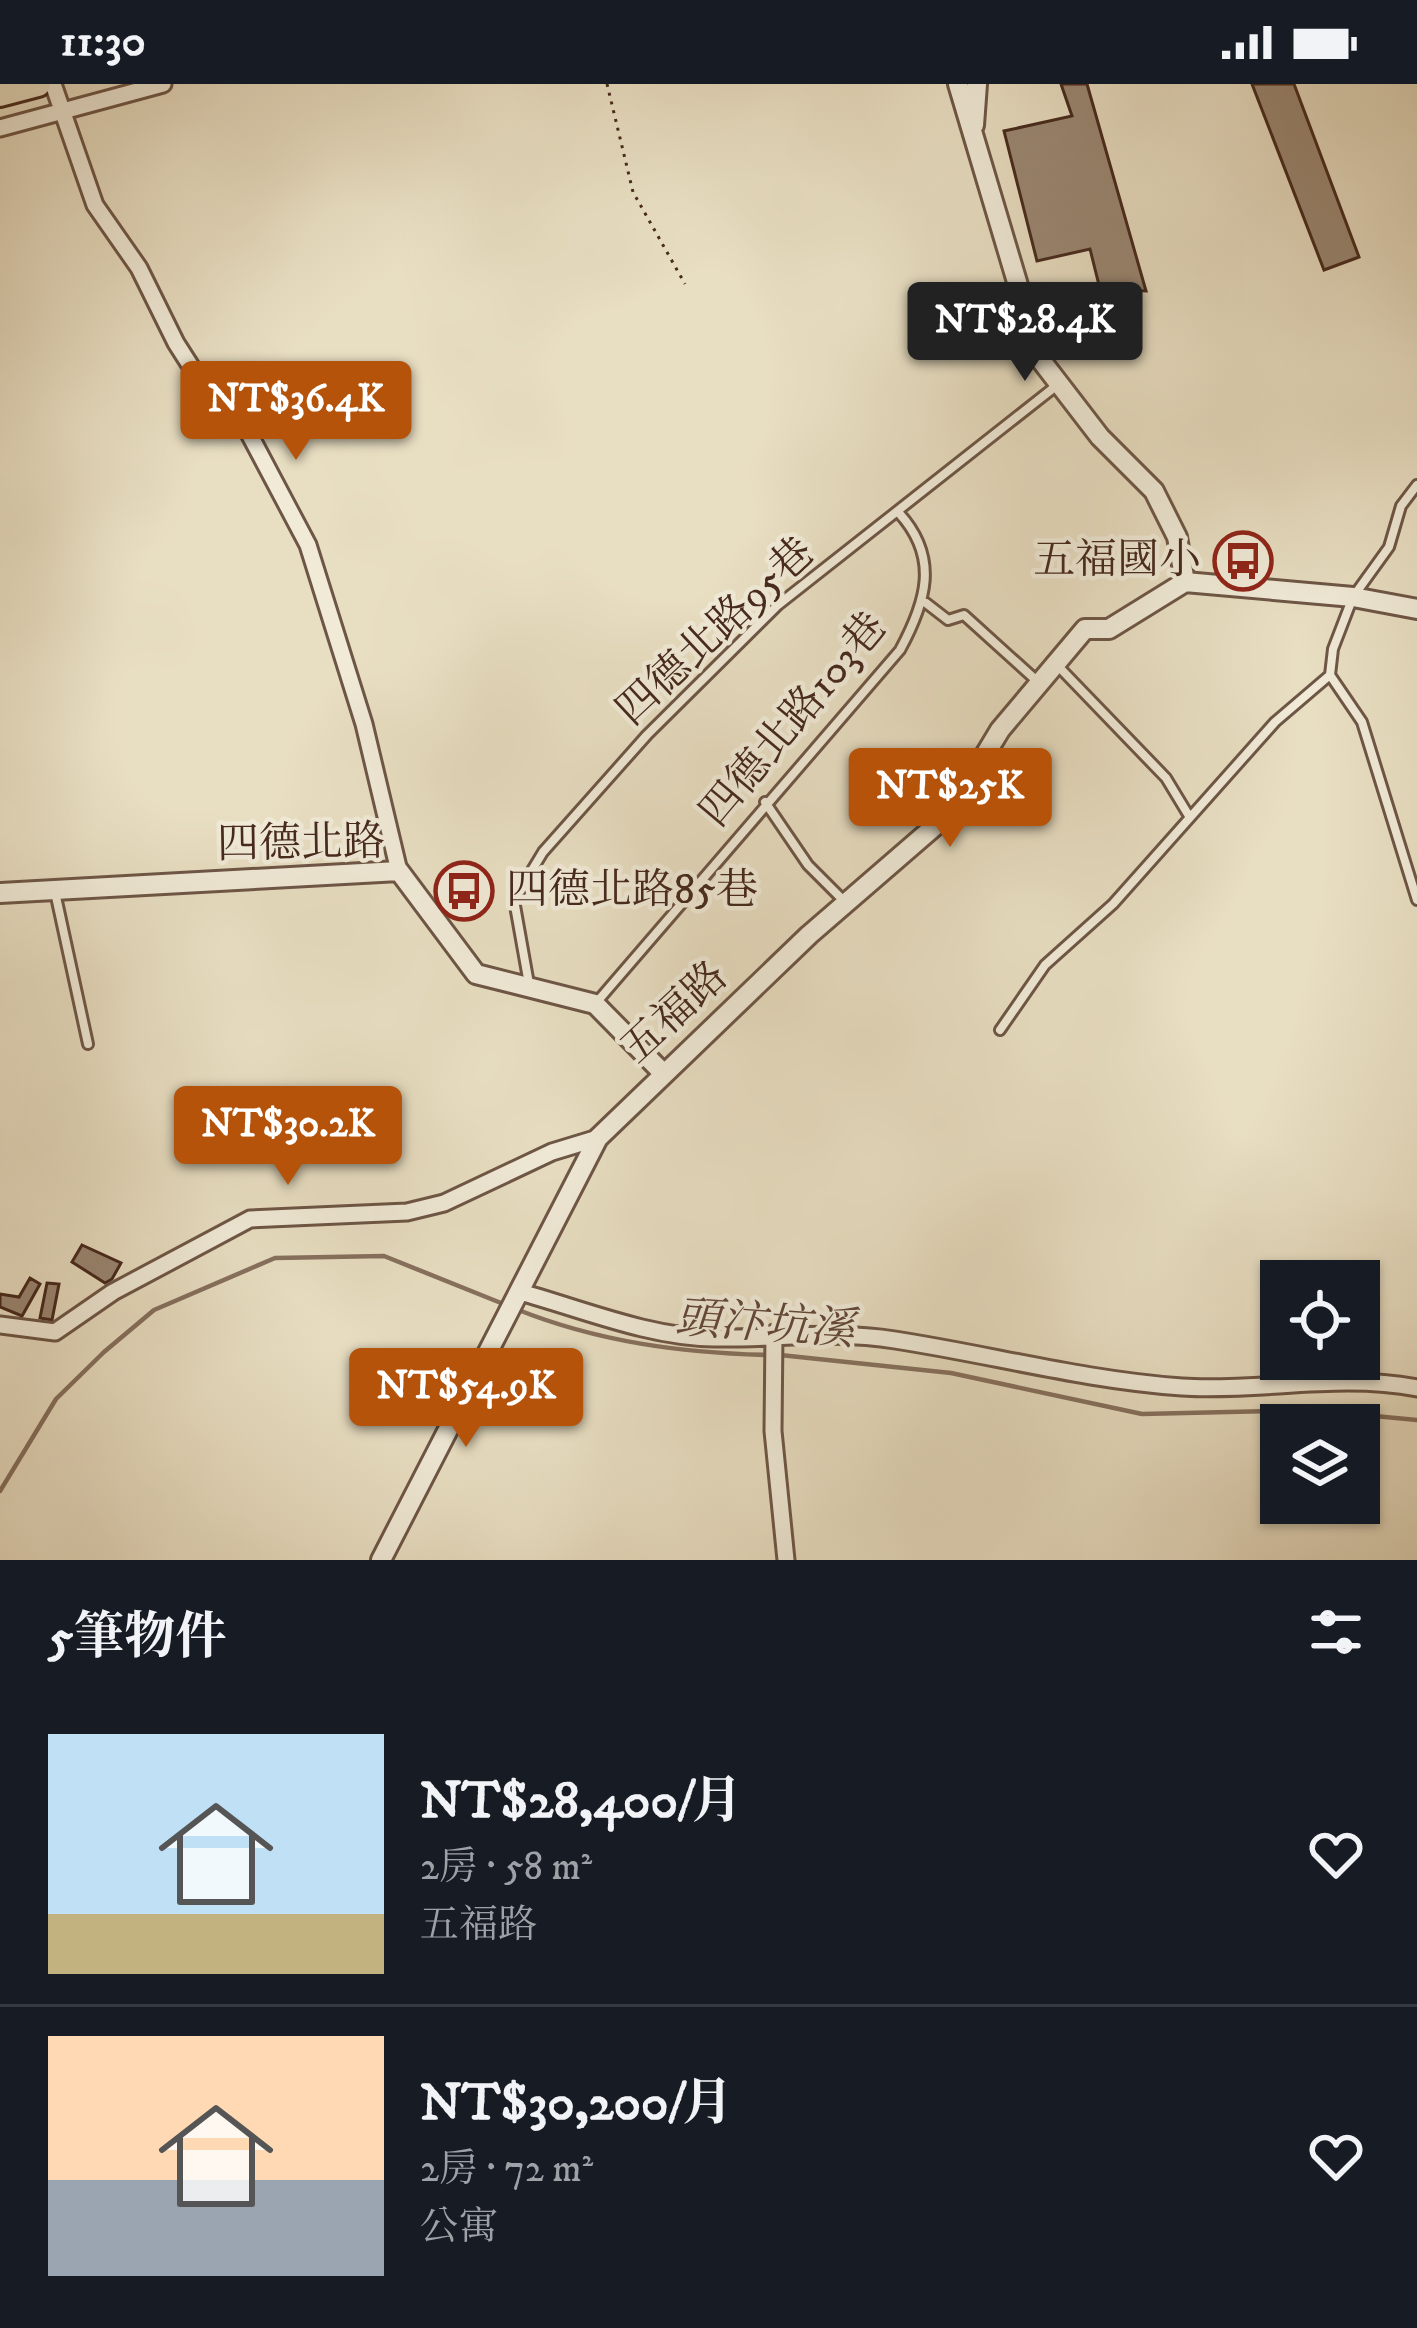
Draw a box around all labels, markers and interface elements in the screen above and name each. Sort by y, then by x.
text: 11:30 [60,14,146,70]
pin: NT$28.4K [901,282,1149,384]
text: NT$28.4K [934,296,1116,345]
pin: NT$36.4K [172,361,420,463]
text: NT$36.4K [207,375,385,424]
street label: 四德北路95巷 [606,527,826,737]
bus stop icon: 五福國小 [1212,530,1274,592]
place label: 五福國小 [1033,535,1201,587]
street label: 四德北路103巷 [689,602,899,838]
pin: NT$25K [852,748,1048,850]
text: NT$25K [876,762,1024,811]
street label: 四德北路 [217,817,385,871]
bus stop icon: 四德北路85巷 [433,860,495,922]
place label: 四德北路85巷 [506,865,758,917]
street label: 五福路 [611,951,739,1075]
pin: NT$30.2K [164,1086,412,1188]
text: NT$30.2K [201,1100,375,1149]
map controls [1260,1260,1380,1524]
button: locate [1260,1260,1380,1380]
water label: 頭汴坑溪 [673,1291,862,1360]
pin: NT$54.9K [342,1348,590,1450]
text: NT$54.9K [376,1362,556,1411]
button: layers [1260,1404,1380,1524]
icon: filters [1303,1599,1369,1665]
text: 5筆物件 [48,1606,226,1670]
text: NT$28,400/月 [420,1770,743,1834]
icon: home [144,1782,288,1926]
icon: heart [1303,1821,1369,1887]
text: 2房 · 58 m² [420,1843,592,1892]
text: 五福路 [420,1901,537,1950]
text: NT$30,200/月 [420,2072,733,2136]
icon: home [144,2084,288,2228]
icon: heart [1303,2123,1369,2189]
text: 2房 · 72 m² [420,2145,593,2194]
text: 公寓 [420,2203,498,2252]

